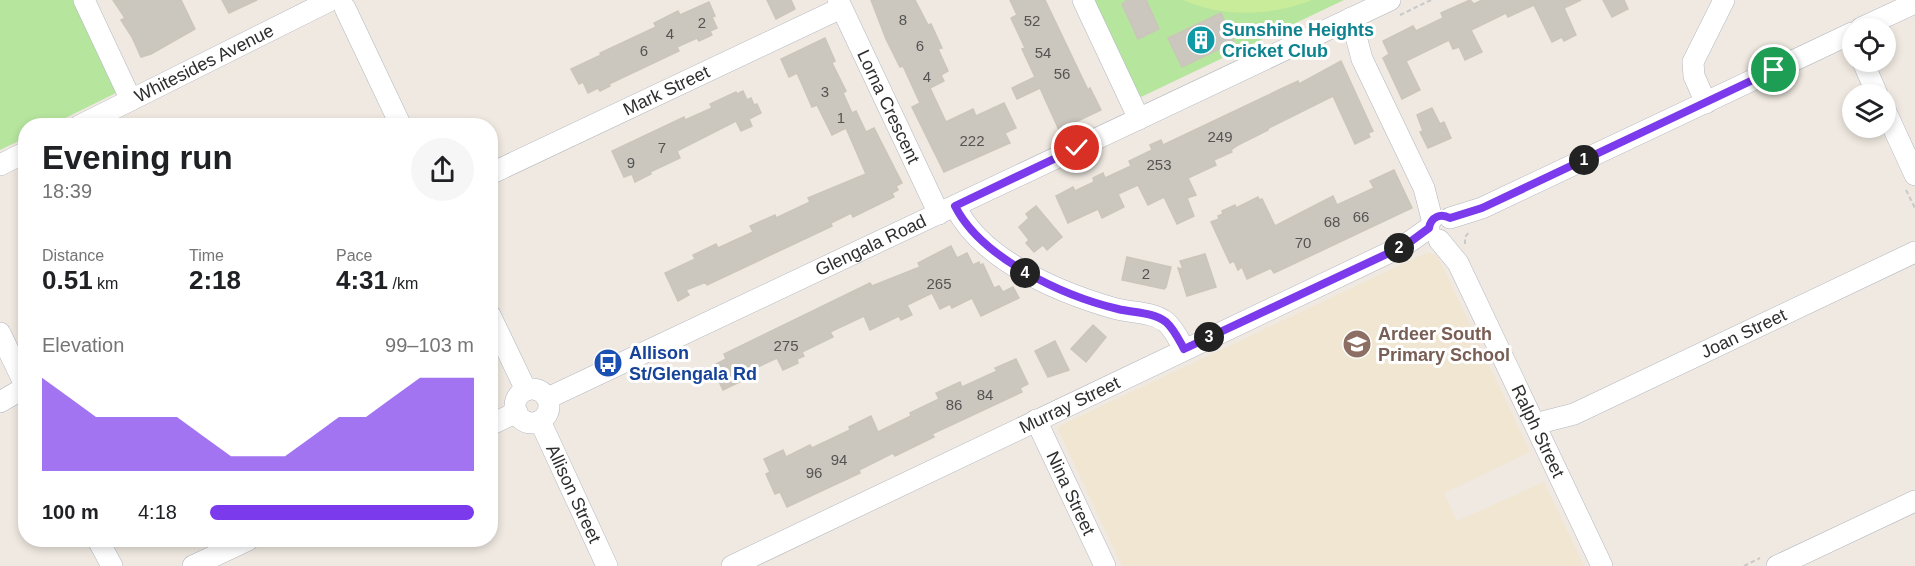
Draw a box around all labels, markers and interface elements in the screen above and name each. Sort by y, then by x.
house number: 8 [899,11,907,28]
house number: 52 [1024,12,1040,29]
house number: 2 [698,14,706,31]
map controls [1842,18,1896,138]
button: locate [1842,18,1896,72]
street label: Whitesides Avenue [131,20,277,107]
place label: Sunshine Heights Cricket Club [1222,20,1374,61]
building icon: Sunshine Heights Cricket Club [1185,24,1217,56]
house number: 4 [666,25,674,42]
house number: 6 [916,37,924,54]
house number: 6 [640,42,648,59]
house number: 54 [1035,44,1051,61]
pin [1748,44,1799,95]
street label: Lorna Crescent [853,47,924,167]
icon: arrive [1757,53,1790,86]
street label: Mark Street [620,62,713,120]
house number: 56 [1054,65,1070,82]
house number: 4 [923,68,931,85]
house number: 3 [821,83,829,100]
button: layers [1842,84,1896,138]
house number: 1 [837,109,845,126]
pin [1051,122,1102,173]
house number: 249 [1207,128,1233,145]
icon: check [1060,131,1093,164]
house number: 222 [959,132,985,149]
button: share [411,138,474,201]
text: Evening run [42,139,233,176]
house number: 7 [658,139,666,156]
pin: 1 [1569,145,1599,175]
text: 1 [1580,151,1588,168]
house number: 9 [627,154,635,171]
house number: 253 [1146,156,1172,173]
text: 18:39 [42,180,92,202]
house number: 66 [1353,208,1369,225]
street label: Glengala Road [812,211,929,280]
house number: 68 [1324,213,1340,230]
pin: 2 [1384,233,1414,263]
house number: 70 [1295,234,1311,251]
text: 2 [1395,239,1403,256]
text: Distance [42,247,104,264]
text: Time [189,247,224,264]
text: Pace [336,247,372,264]
pin: 4 [1010,258,1040,288]
text: 4 [1021,264,1029,281]
text: 0.51 [42,265,93,295]
text: 2:18 [189,265,241,295]
text: 4:31 [336,265,388,295]
house number: 2 [1142,265,1150,282]
text: km [93,275,118,292]
text: /km [388,275,418,292]
house number: 265 [926,275,952,292]
street label: Joan Street [1698,305,1789,362]
pin: 3 [1194,322,1224,352]
place label: Ardeer South Primary School [1378,324,1510,365]
text: 3 [1205,328,1213,345]
school or university icon: Ardeer South Primary School [1341,328,1373,360]
text: Elevation [42,334,124,356]
text: 99–103 m [385,334,474,356]
house number: 275 [773,337,799,354]
place label: Allison St/Glengala Rd [629,343,757,384]
bus stop icon: Allison St/Glengala Rd [592,347,624,379]
street label: Murray Street [1016,372,1123,438]
street label: Ralph Street [1507,382,1568,481]
house number: 84 [977,386,993,403]
house number: 86 [946,396,962,413]
street label: Allison Street [542,441,605,546]
street label: Nina Street [1042,448,1099,538]
house number: 94 [831,451,847,468]
house number: 96 [806,464,822,481]
text: 100 m [42,501,99,523]
text: 4:18 [138,501,177,523]

